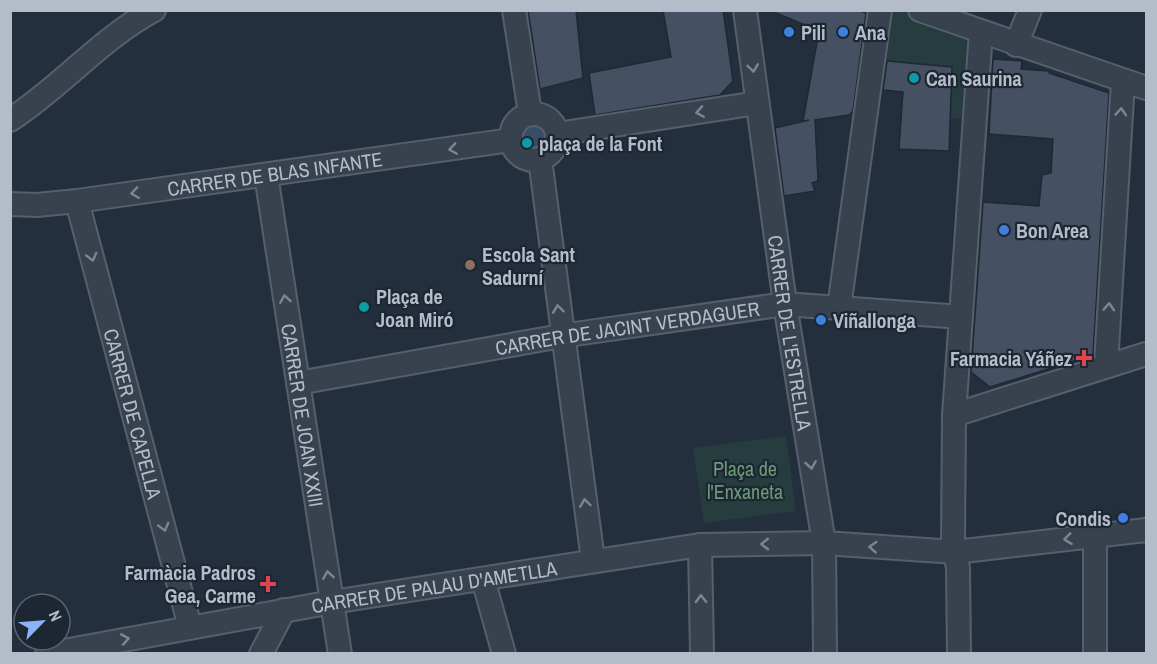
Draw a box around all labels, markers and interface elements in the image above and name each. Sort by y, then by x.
place label: Pili [801,19,826,46]
place label: Ana [855,19,886,46]
marker: Pili [782,25,796,39]
marker: Ana [836,25,850,39]
one-way arrow [746,64,758,73]
place label: Can Saurina [926,65,1022,92]
marker: Can Saurina [907,71,921,85]
one-way arrow [695,105,705,118]
one-way arrow [1115,108,1128,117]
place label: plaça de la Font [539,130,663,157]
marker: plaça de la Font [520,136,534,150]
one-way arrow [448,142,458,154]
street label: CARRER DE BLAS INFANTE [165,145,384,202]
one-way arrow [130,186,140,199]
place label: Bon Area [1016,217,1088,244]
marker: Bon Area [997,223,1011,237]
street label: CARRER DE L'ESTRELLA [762,233,819,433]
place label: Escola Sant Sadurní [482,241,576,291]
one-way arrow [85,251,97,262]
marker: Escola Sant Sadurní [463,258,477,272]
place label: Plaça de Joan Miró [376,283,453,333]
street label: CARRER DE JACINT VERDAGUER [493,294,761,361]
one-way arrow [279,295,291,304]
marker: Plaça de Joan Miró [357,300,371,314]
one-way arrow [1103,302,1116,311]
one-way arrow [552,305,565,314]
place label: Viñallonga [833,307,916,334]
marker: Viñallonga [814,313,828,327]
street label: CARRER DE JOAN XXIII [276,322,331,509]
street label: CARRER DE CAPELLA [98,326,169,502]
place label: Farmacia Yáñez [950,345,1072,372]
marker: Farmacia Yáñez [1077,351,1091,365]
park label: Plaça de l'Enxaneta [707,455,783,505]
one-way arrow [804,460,817,470]
one-way arrow [579,498,592,507]
place label: Condis [1055,505,1111,532]
marker: Condis [1116,511,1130,525]
one-way arrow [156,522,169,532]
one-way arrow [1063,532,1072,545]
one-way arrow [761,538,770,550]
one-way arrow [869,540,878,553]
street label: CARRER DE PALAU D'AMETLLA [309,554,559,619]
place label: Farmàcia Padros Gea, Carme [125,559,256,609]
one-way arrow [322,570,335,580]
marker: Farmàcia Padros Gea, Carme [261,577,275,591]
north arrow [12,592,72,652]
one-way arrow [695,595,707,604]
text: N [44,607,68,625]
one-way arrow [120,633,130,646]

